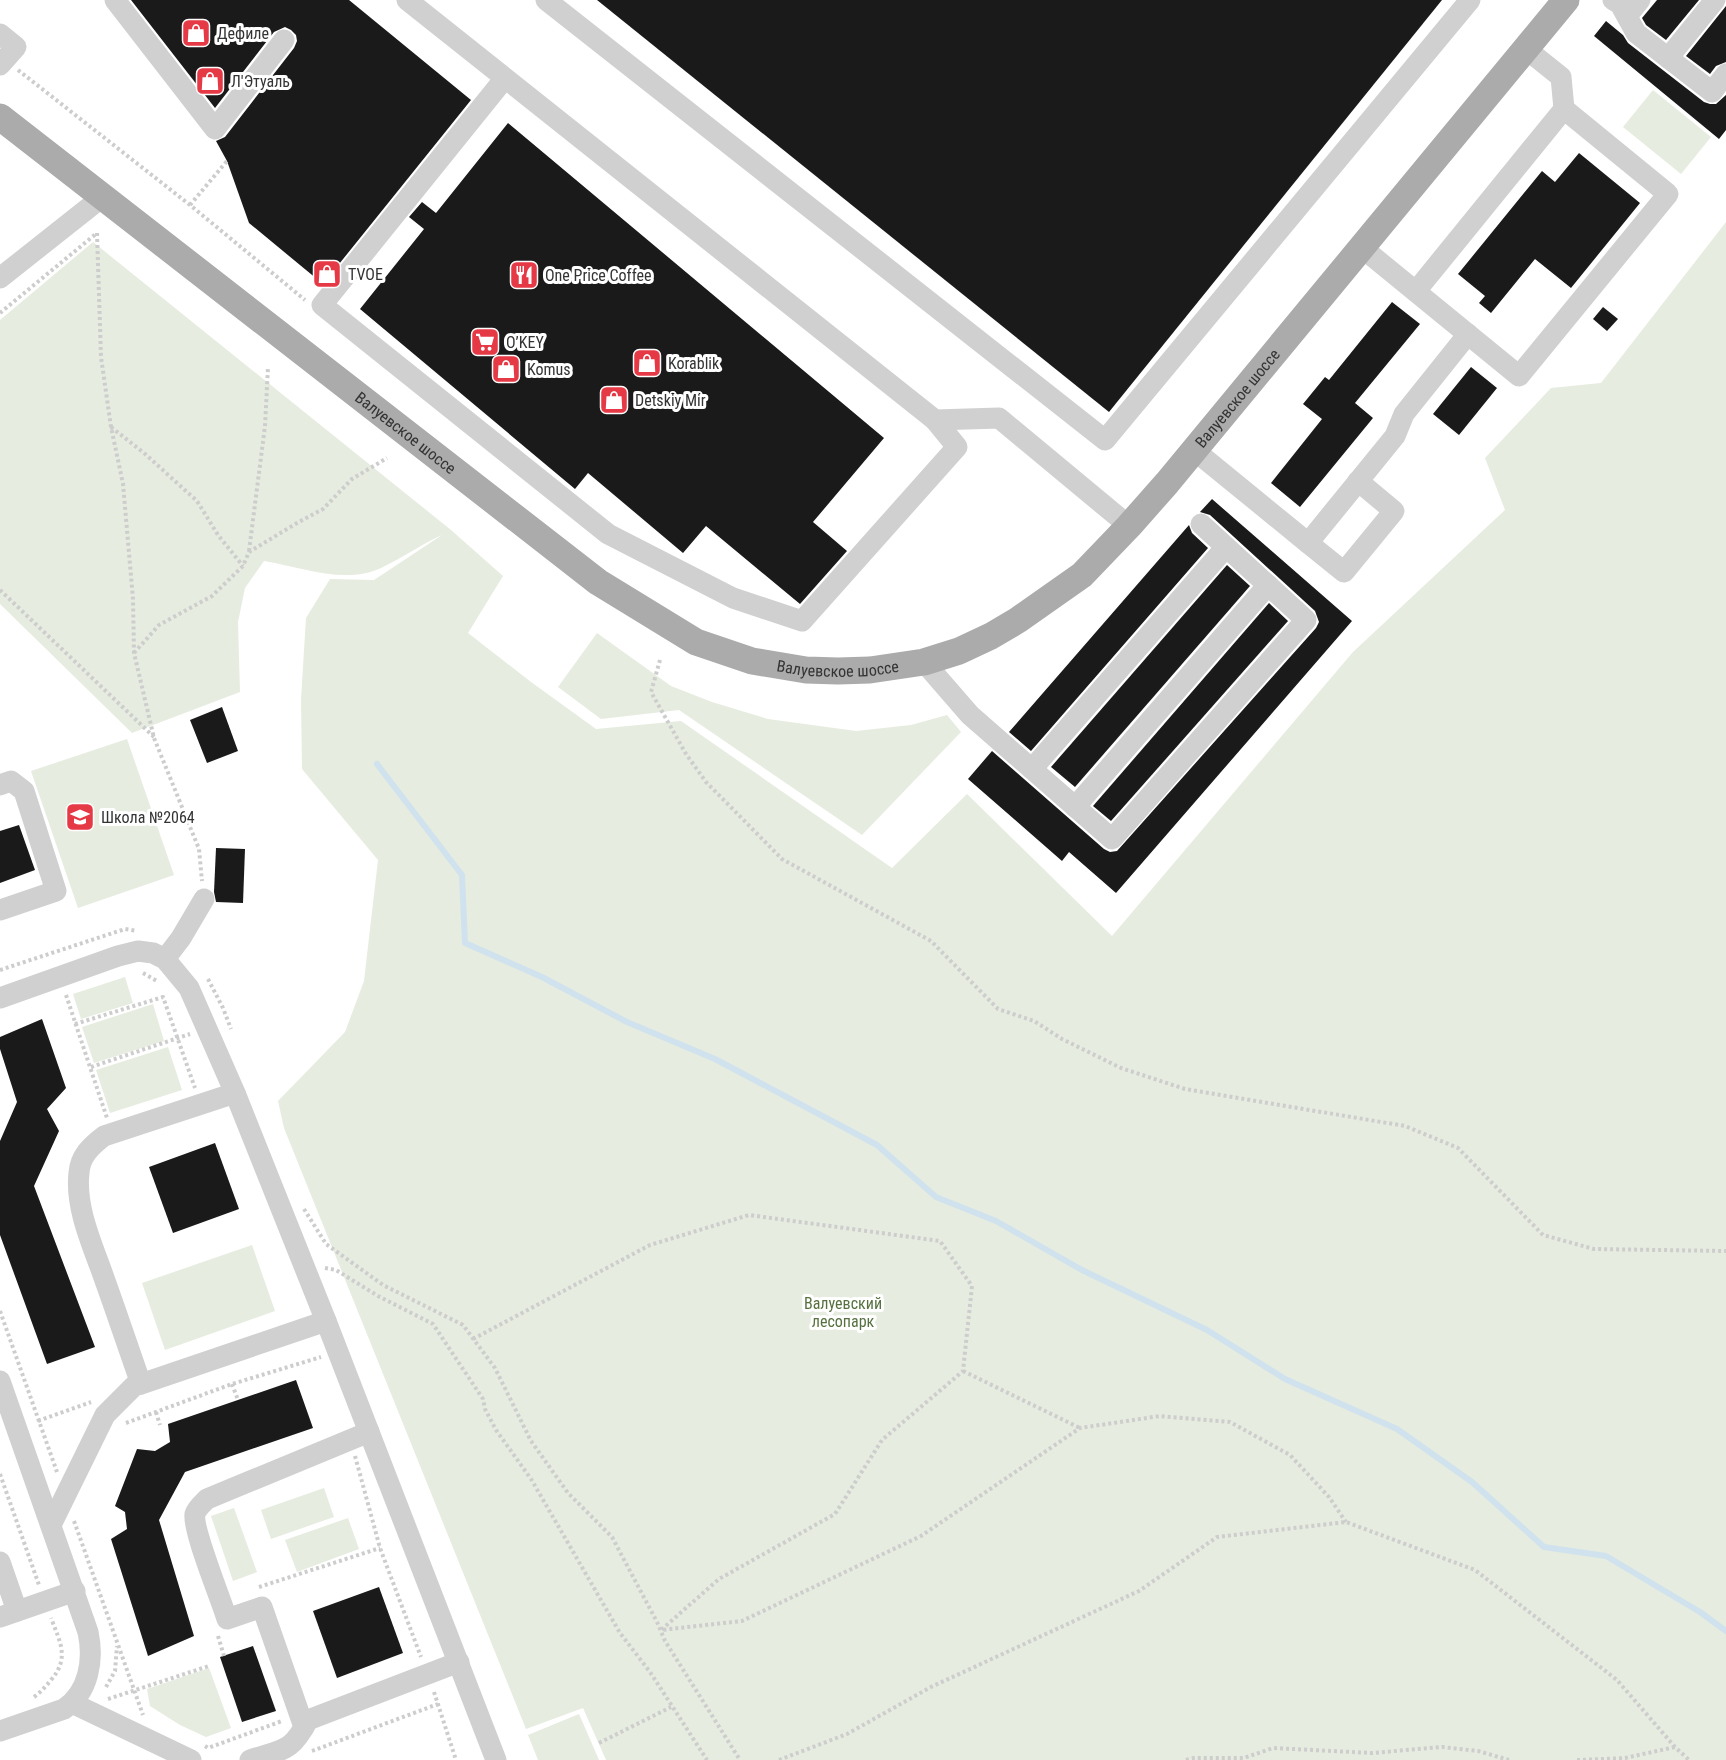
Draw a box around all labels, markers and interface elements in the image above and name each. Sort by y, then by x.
shop icon: Дефиле [180,17,212,49]
place label: Дефиле [217,24,269,43]
shop icon: Л'Этуаль [194,65,226,97]
place label: Л'Этуаль [231,72,290,91]
shop icon: TVOE [311,258,343,290]
restaurant icon: One Price Coffee [508,259,540,291]
place label: TVOE [348,265,383,284]
place label: One Price Coffee [545,266,652,285]
supermarket icon: O’KEY [469,326,501,358]
place label: O’KEY [506,333,544,352]
street label: Валуевское шоссе [1191,345,1283,451]
shop icon: Korablik [631,347,663,379]
shop icon: Komus [490,353,522,385]
place label: Korablik [668,354,720,373]
place label: Komus [527,360,571,379]
shop icon: Detskiy Mir [598,384,630,416]
street label: Валуевское шоссе [352,387,460,478]
place label: Detskiy Mir [635,391,706,410]
street label: Валуевское шоссе [775,656,900,681]
school or university icon: Школа №2064 [64,801,96,833]
place label: Школа №2064 [101,808,195,827]
park label: Валуевский лесопарк [804,1294,882,1331]

